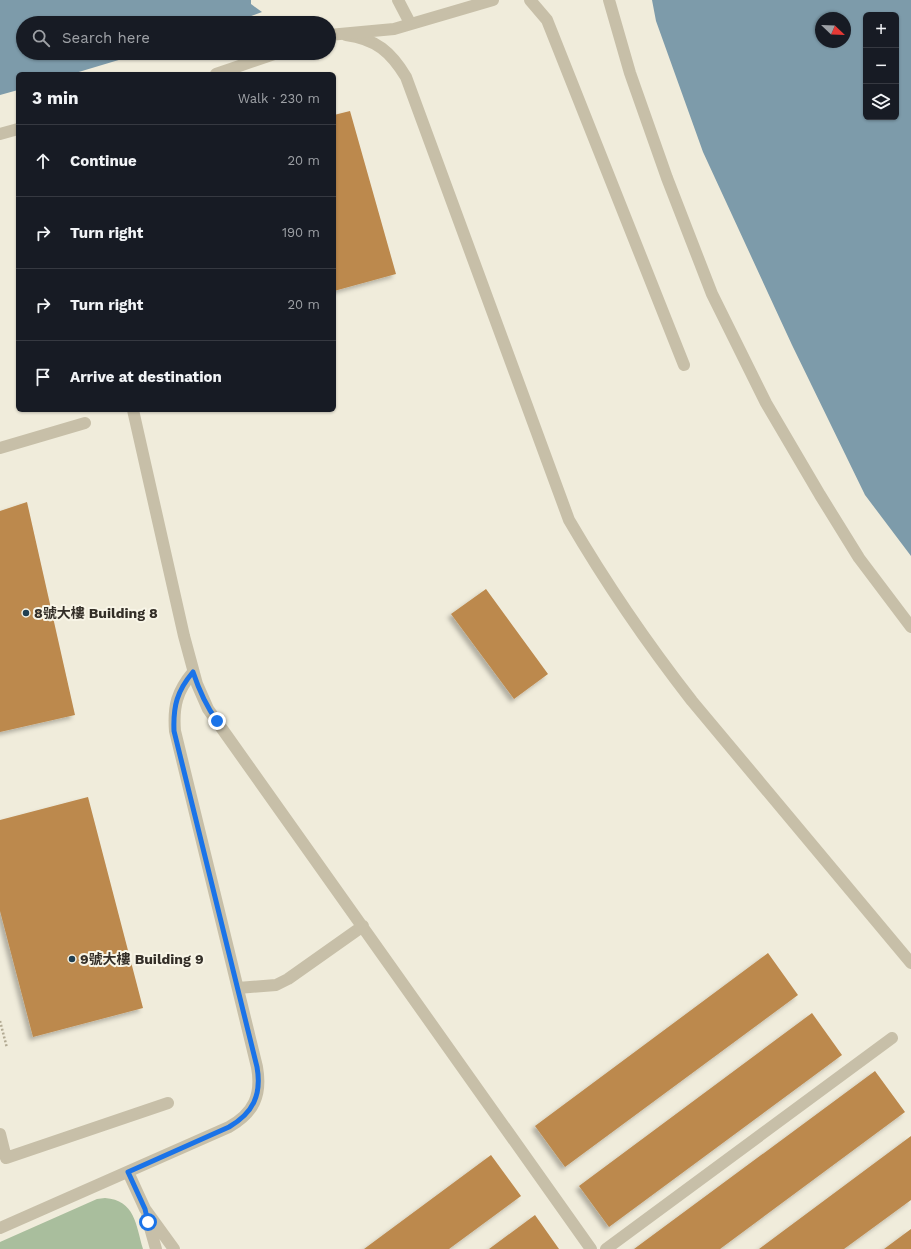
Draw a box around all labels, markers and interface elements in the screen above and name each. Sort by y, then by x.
north arrow [815,12,851,48]
map controls [863,12,899,120]
button: + [863,12,899,48]
search box [16,16,336,60]
icon: search [30,27,52,49]
text: Search here [62,29,150,47]
button: − [863,48,899,84]
button: layers [863,84,899,120]
text: 3 min [32,88,78,108]
text: Walk · 230 m [238,91,320,106]
icon: ahead [32,150,54,172]
text: Continue [70,152,137,170]
text: 20 m [288,153,320,168]
icon: right [32,222,54,244]
text: Turn right [70,224,143,242]
text: 190 m [282,225,320,240]
icon: right [32,294,54,316]
text: Turn right [70,296,143,314]
text: 20 m [288,297,320,312]
icon: arrive [32,366,54,388]
text: Arrive at destination [70,368,222,386]
place label: 8號大樓 Building 8 [34,605,158,621]
marker: 8號大樓 Building 8 [21,608,31,618]
route end [208,712,226,730]
place label: 9號大樓 Building 9 [80,951,204,967]
marker: 9號大樓 Building 9 [67,954,77,964]
route start [139,1213,157,1231]

